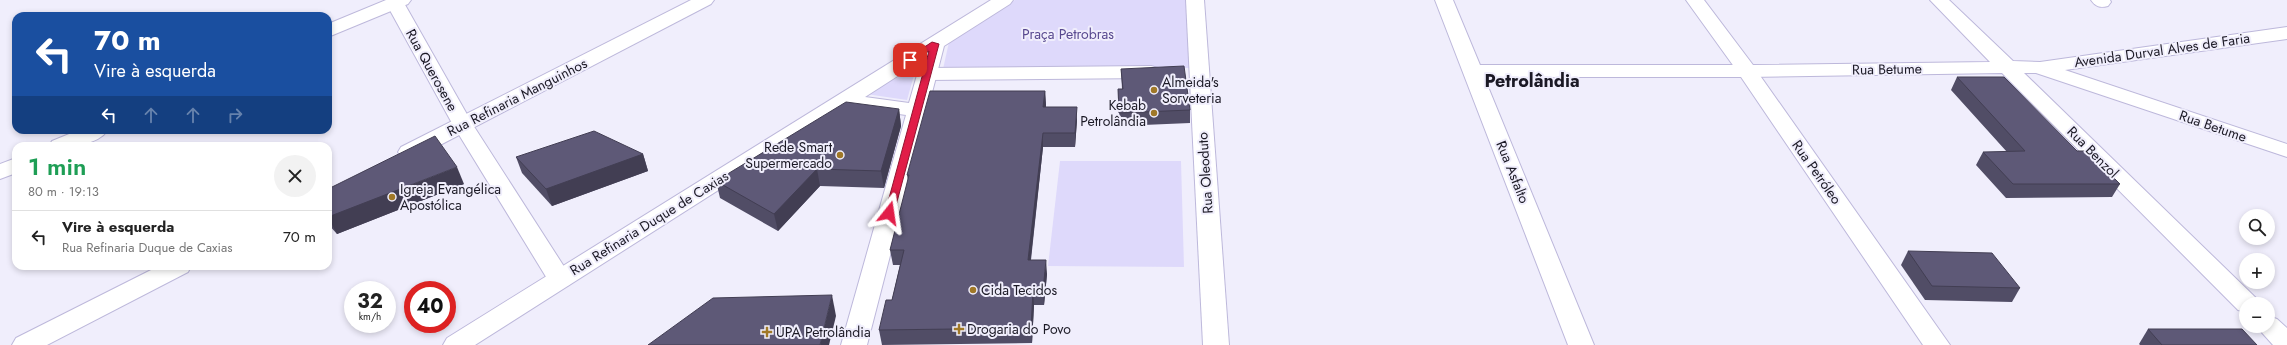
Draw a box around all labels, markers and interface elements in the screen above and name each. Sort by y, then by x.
text: 70 m [94,20,161,61]
park label: Praça Petrobras [1022,24,1114,44]
street label: Rua Querosene [401,25,463,115]
icon: left [28,28,80,80]
street label: Avenida Durval Alves de Faria [2073,28,2251,72]
pin [893,43,927,77]
icon: arrive [899,49,921,71]
street label: Rua Refinaria Manguinhos [444,53,591,141]
text: Vire à esquerda [94,58,216,84]
street label: Rua Betume [1852,58,1922,80]
district label: Petrolândia [1484,68,1580,94]
place label: Almeida's Sorveteria [1162,72,1221,108]
marker: Almeida's Sorveteria [1149,85,1159,95]
place label: Kebab Petrolândia [1080,95,1146,131]
icon: left [98,104,120,126]
icon: ahead [140,104,162,126]
icon: ahead [182,104,204,126]
icon: right [224,104,246,126]
street label: Rua Betume [2177,105,2249,147]
marker: Kebab Petrolândia [1149,108,1159,118]
street label: Rua Benzol [2063,122,2123,182]
street label: Rua Oleoduto [1192,131,1218,214]
street label: Rua Petróleo [1788,136,1847,208]
place label: Rede Smart Supermercado [745,137,833,173]
street label: Rua Asfalto [1491,138,1535,207]
text: 1 min [28,149,86,184]
marker: Rede Smart Supermercado [835,150,845,160]
button: close [274,155,316,197]
street label: Rua Refinaria Duque de Caxias [566,166,732,280]
place label: Igreja Evangélica Apostólica [400,179,501,215]
text: 80 m · 19:13 [28,182,99,201]
marker: Igreja Evangélica Apostólica [387,192,397,202]
position arrow [868,192,910,234]
map controls [2239,209,2275,333]
button: search [2239,209,2275,245]
text: Vire à esquerda [62,216,174,238]
icon: left [28,226,50,248]
text: 70 m [283,226,316,248]
text: Rua Refinaria Duque de Caxias [62,238,232,257]
button: + [2239,253,2275,289]
place label: Cida Tecidos [981,280,1057,300]
speed limit sign: 40 [404,281,456,333]
marker: Cida Tecidos [968,285,978,295]
text: 32 [357,287,383,316]
button: − [2239,297,2275,333]
text: km/h [359,309,381,324]
place label: Drogaria do Povo [967,319,1071,339]
place label: UPA Petrolândia [776,322,871,342]
marker: Drogaria do Povo [954,324,964,334]
marker: UPA Petrolândia [761,326,773,338]

